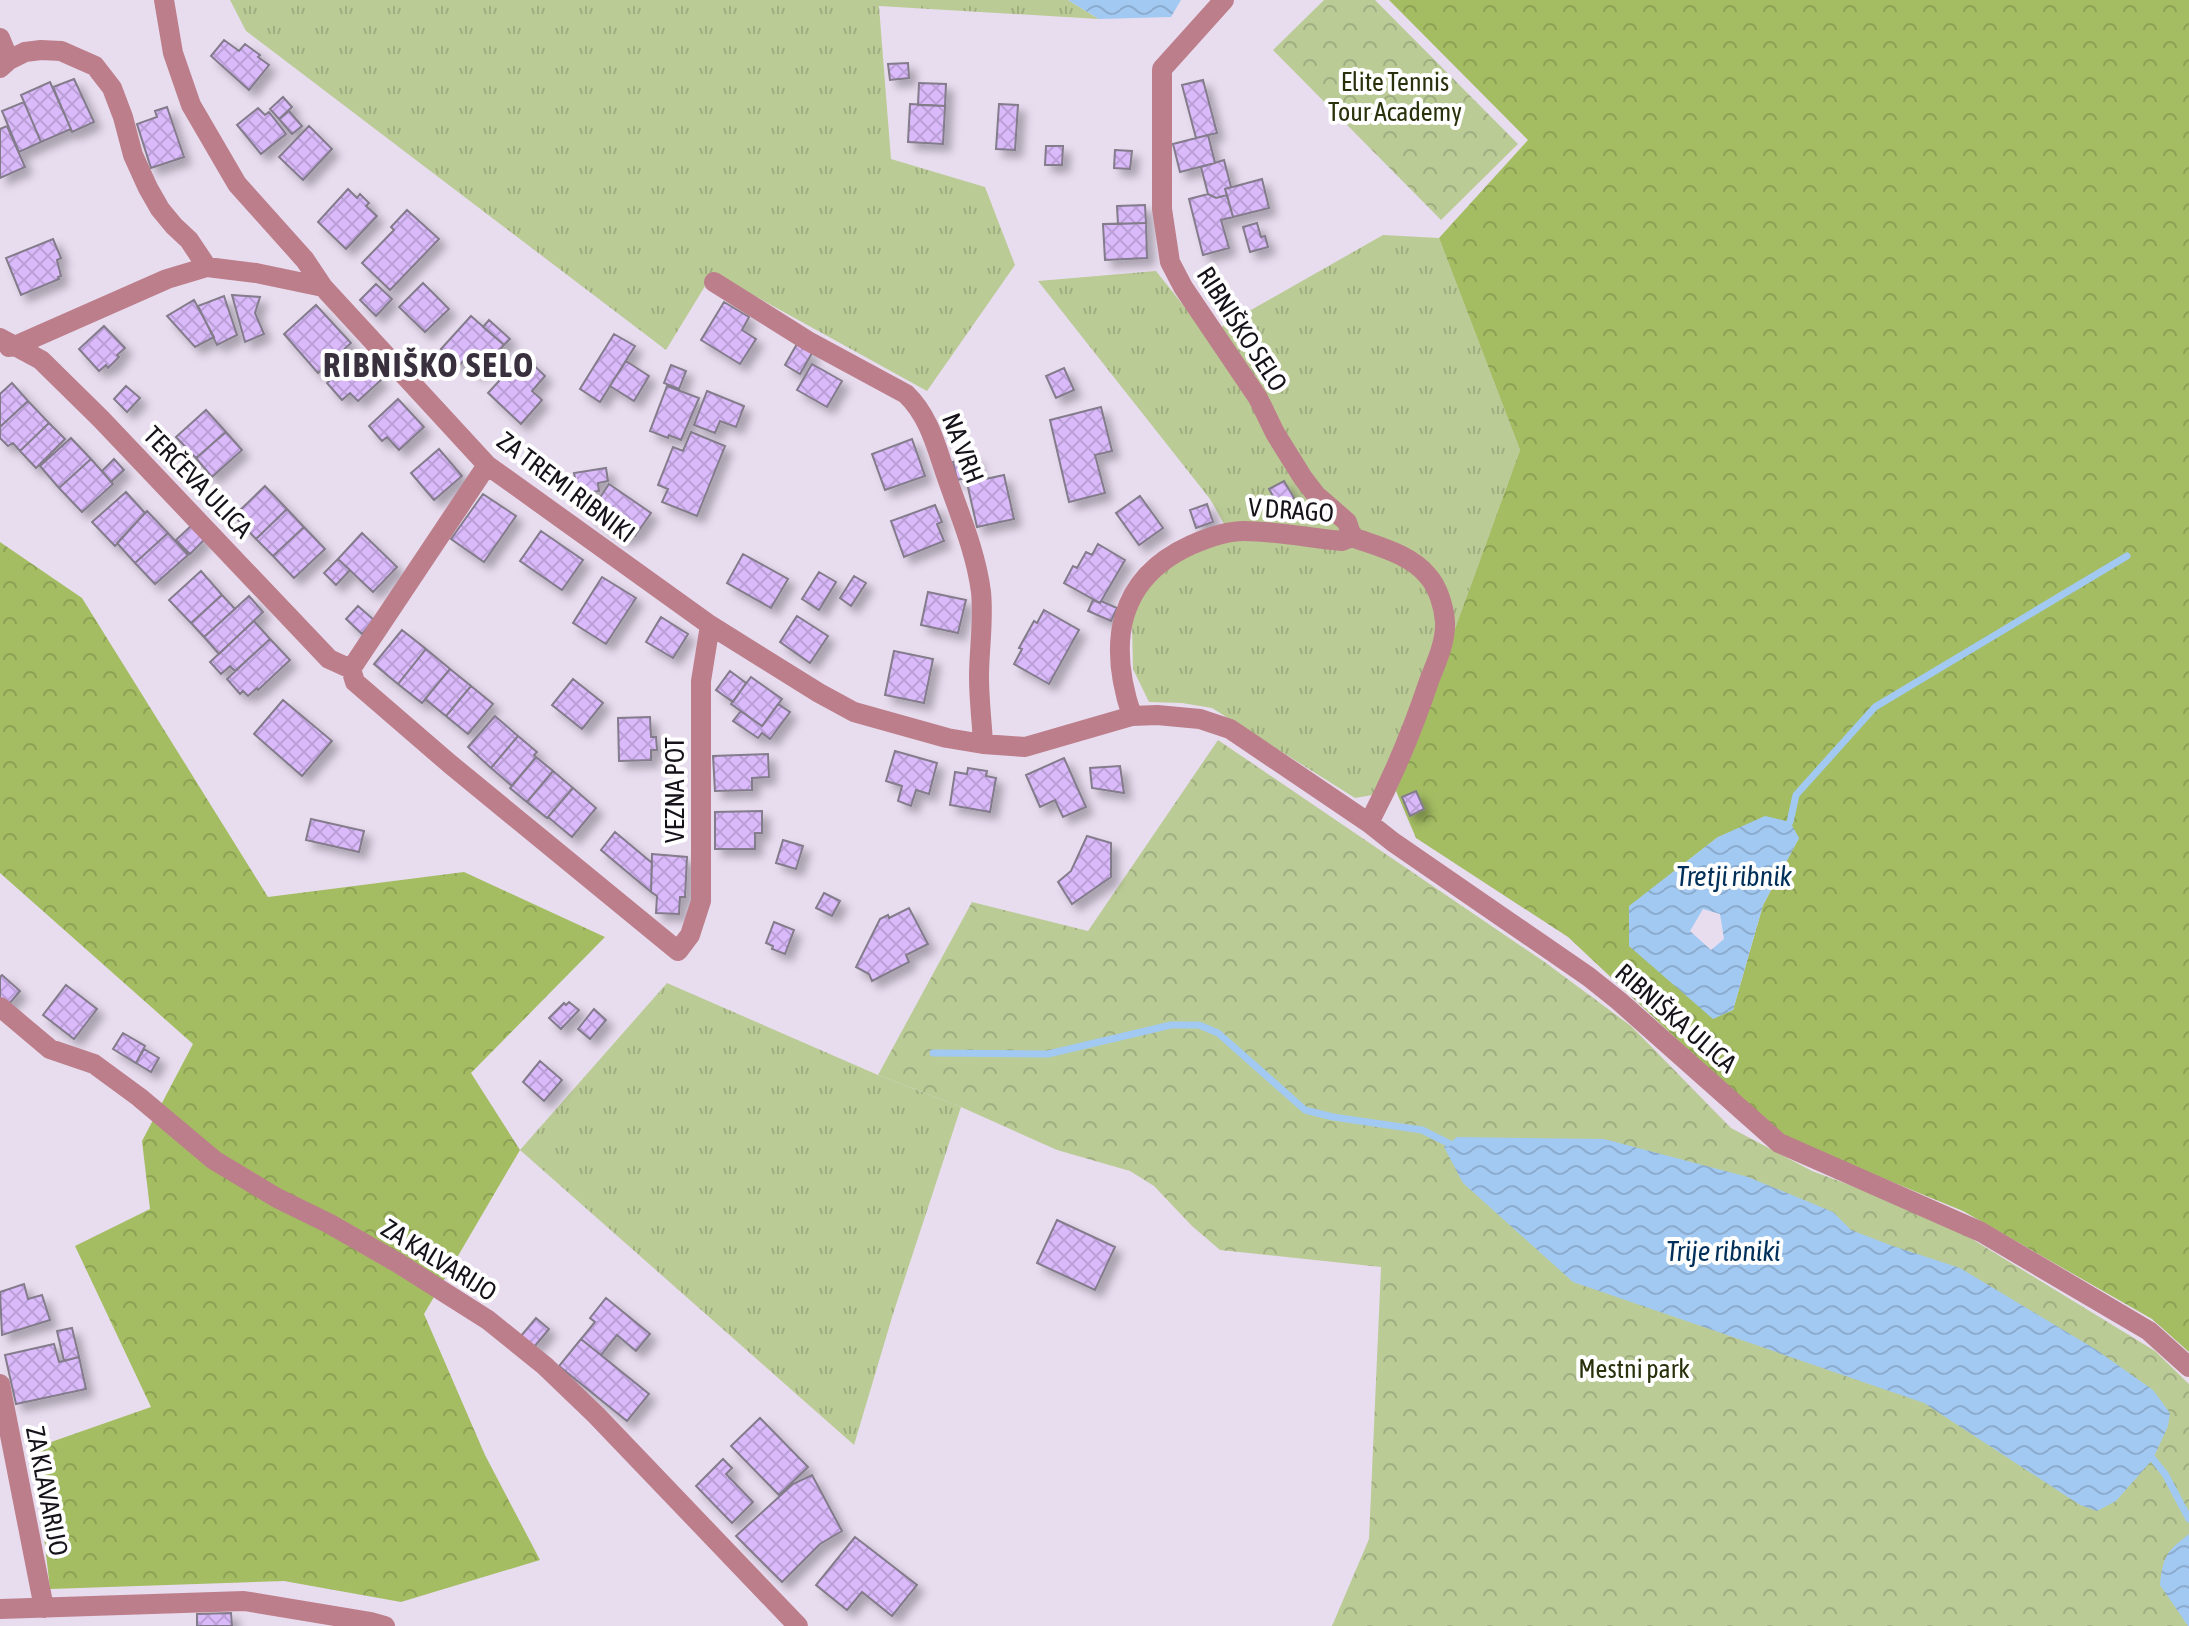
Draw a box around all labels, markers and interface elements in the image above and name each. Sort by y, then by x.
park label: Elite Tennis Tour Academy [1328,67,1462,127]
street label: RIBNIŠKO SELO [1191,261,1293,397]
district label: RIBNIŠKO SELO [323,345,535,384]
street label: NA VRH [936,409,990,487]
street label: TERČEVA ULICA [138,420,259,544]
street label: ZA TREMI RIBNIKI [491,426,641,548]
street label: V DRAGO [1247,492,1335,528]
street label: VEZNA POT [660,736,690,843]
water label: Tretji ribnik [1676,860,1793,892]
street label: RIBNIŠKA ULICA [1609,957,1743,1079]
street label: ZA KALVARIJO [376,1213,502,1307]
water label: Trije ribniki [1666,1235,1780,1267]
park label: Mestni park [1578,1354,1690,1384]
street label: ZA KLAVARIJO [20,1424,74,1558]

